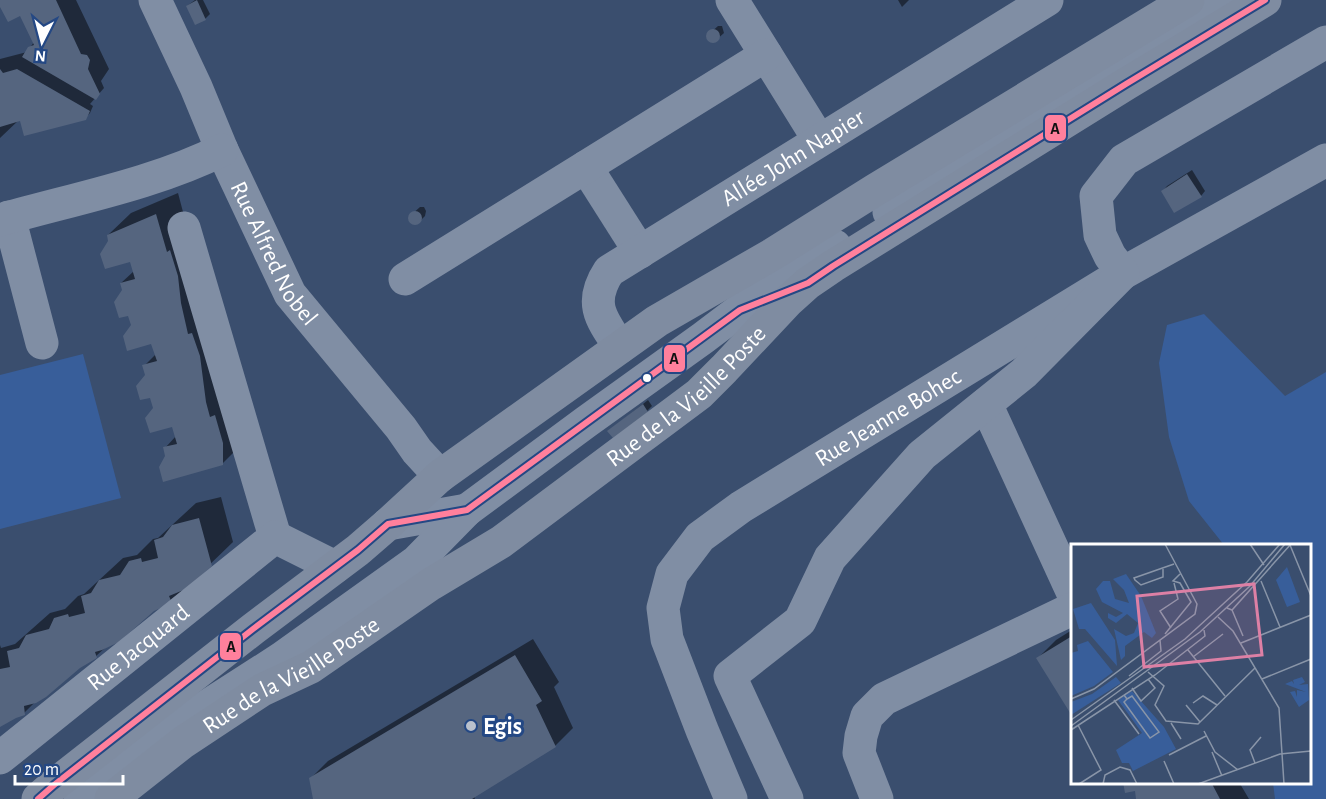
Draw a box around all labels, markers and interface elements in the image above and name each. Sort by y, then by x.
north arrow [12,12,72,72]
text: N [34,47,47,64]
street label: Allée John Napier [718,105,869,211]
line badge: A [1044,114,1067,142]
text: A [1050,121,1060,137]
street label: Rue Alfred Nobel [226,178,322,330]
street label: Rue de la Vieille Poste [602,322,771,472]
line badge: A [663,344,686,373]
text: A [669,351,679,367]
street label: Rue Jeanne Bohec [811,364,965,472]
unlabelled marker [641,372,653,384]
inset map [1071,544,1311,784]
street label: Rue Jacquard [83,600,194,696]
street label: Rue de la Vieille Poste [199,613,384,739]
line badge: A [219,632,242,661]
text: A [226,639,236,655]
place label: Egis [483,715,522,739]
marker: Egis [464,719,478,733]
scale bar [15,748,123,786]
text: 20 m [24,761,59,779]

